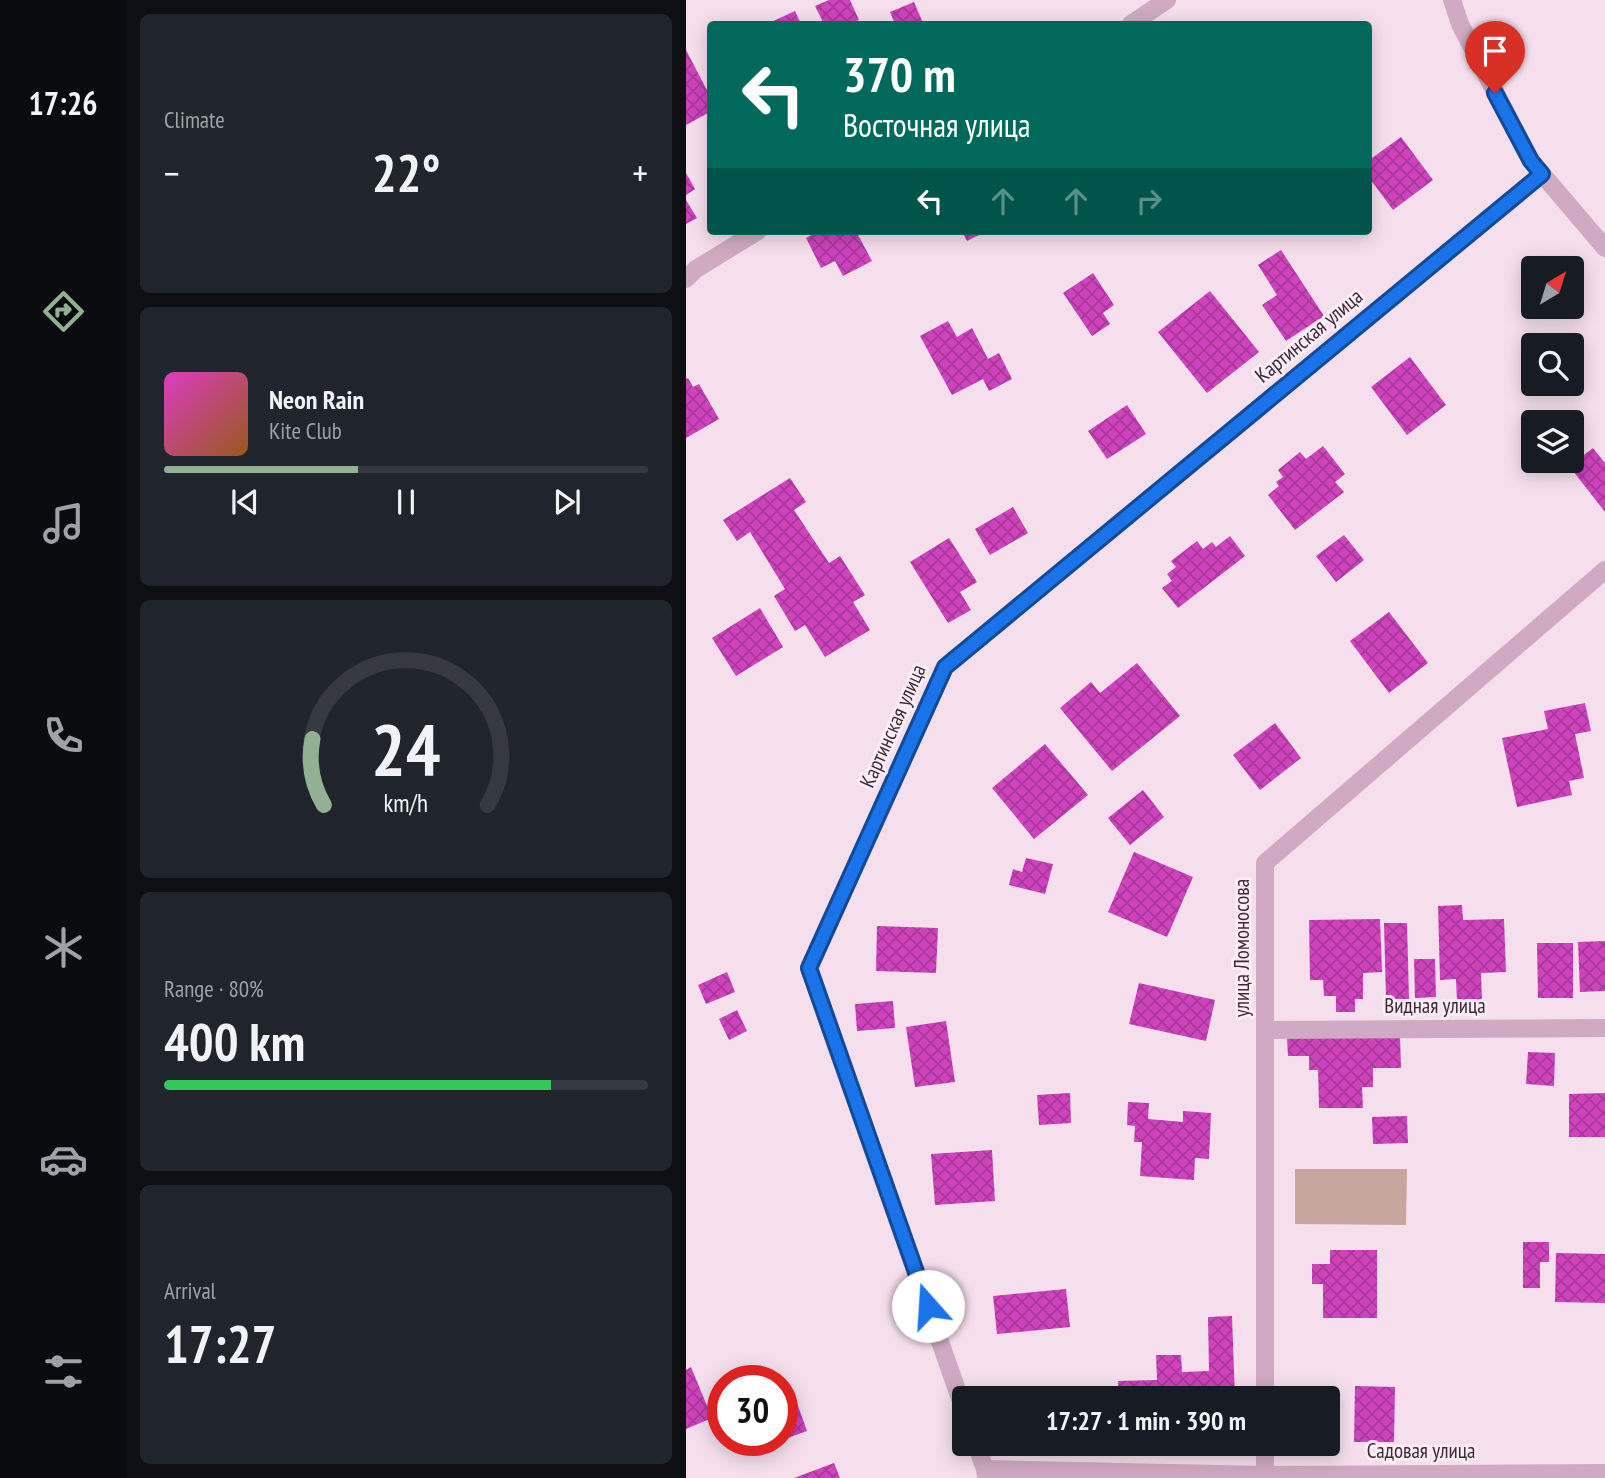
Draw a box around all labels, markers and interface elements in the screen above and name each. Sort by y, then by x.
pin [1465,21,1525,93]
icon: arrive [1476,32,1514,70]
text: 370 m [843,42,956,106]
icon: left [728,49,819,140]
text: 17:26 [28,82,98,124]
text: Восточная улица [843,104,1031,146]
text: Climate [164,105,225,134]
text: 22° [372,139,440,206]
text: − [164,148,180,197]
text: + [632,148,648,197]
icon: left [911,182,949,220]
icon: ahead [984,182,1022,220]
icon: ahead [1057,182,1095,220]
icon: right [1130,182,1168,220]
north arrow [1521,256,1584,318]
map controls [1521,256,1584,473]
street label: Картинская улица [1249,283,1368,388]
icon: directions [39,287,88,336]
button: search [1521,333,1584,396]
text: Neon Rain [269,383,364,416]
button: layers [1521,410,1584,473]
text: Kite Club [269,416,342,445]
icon: previous [226,483,264,521]
icon: pause [387,483,425,521]
icon: next [548,483,586,521]
icon: music [39,499,88,548]
street label: Картинская улица [853,660,932,792]
text: 24 [371,701,441,795]
icon: phone [39,711,88,760]
text: km/h [384,787,428,819]
street label: улица Ломоносова [1228,879,1255,1017]
icon: climate [39,923,88,972]
text: Range · 80% [164,974,264,1003]
street label: Видная улица [1384,992,1486,1019]
text: 400 km [164,1008,305,1075]
icon: car [39,1135,88,1184]
position arrow [891,1269,965,1343]
text: Arrival [164,1276,216,1305]
text: 17:27 [164,1310,276,1377]
icon: filters [39,1347,88,1396]
speed limit sign: 30 [707,1365,798,1456]
text: 17:27 · 1 min · 390 m [1046,1404,1246,1437]
street label: Садовая улица [1367,1437,1475,1464]

